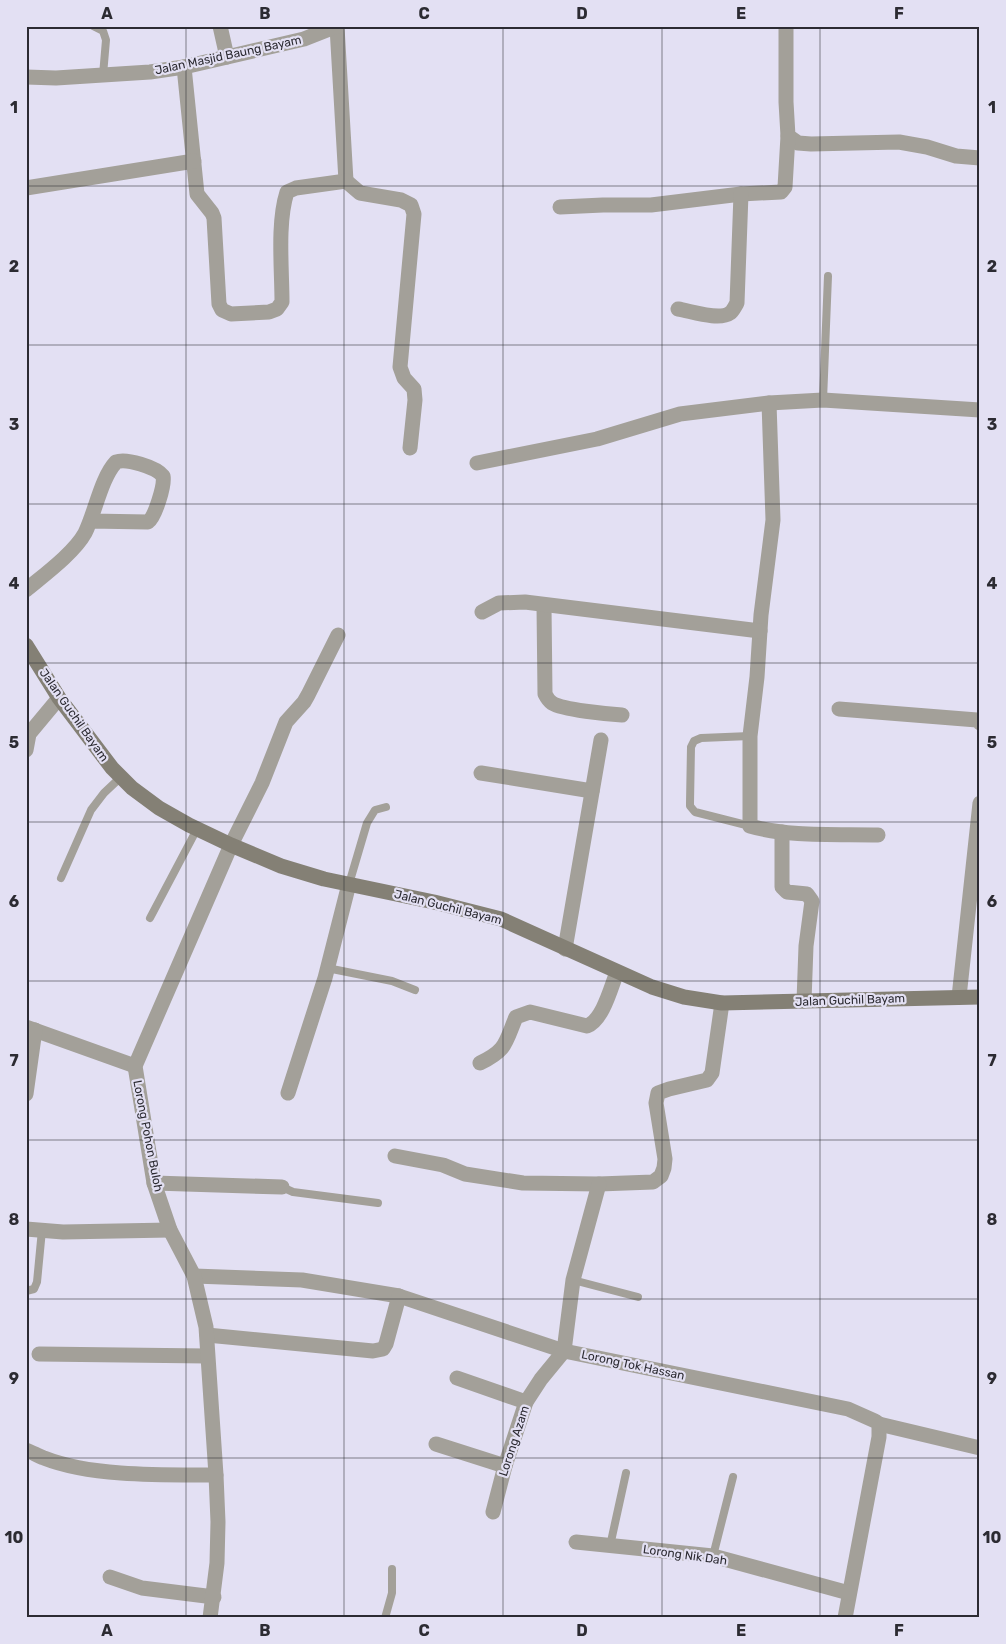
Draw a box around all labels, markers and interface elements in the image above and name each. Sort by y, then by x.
text: A [101,4,113,23]
text: B [259,4,271,23]
text: C [418,4,430,23]
text: D [576,4,588,23]
text: E [736,4,746,23]
text: F [894,4,904,23]
street label: Jalan Masjid Baung Bayam [153,33,303,77]
text: 1 [10,98,18,117]
text: 1 [988,98,996,117]
text: 2 [9,257,19,276]
text: 2 [987,257,997,276]
text: 3 [9,415,19,434]
text: 3 [987,415,997,434]
text: 4 [9,574,20,593]
text: 4 [987,574,998,593]
street label: Jalan Guchil Bayam [37,666,111,764]
text: 5 [9,733,19,752]
text: 5 [987,733,997,752]
street label: Jalan Guchil Bayam [393,887,503,927]
text: 6 [9,892,19,911]
text: 6 [987,892,997,911]
street label: Jalan Guchil Bayam [795,991,905,1009]
text: 7 [9,1051,19,1070]
text: 7 [987,1051,997,1070]
street label: Lorong Pohon Buloh [130,1079,166,1193]
text: 8 [9,1210,20,1229]
text: 8 [987,1210,998,1229]
street label: Lorong Tok Hassan [580,1347,686,1383]
text: 9 [9,1369,19,1388]
text: 9 [987,1369,997,1388]
street label: Lorong Azam [496,1404,532,1478]
text: 10 [5,1528,24,1547]
text: 10 [983,1528,1002,1547]
street label: Lorong Nik Dah [642,1542,728,1568]
text: A [101,1621,113,1640]
text: B [259,1621,271,1640]
text: C [418,1621,430,1640]
text: D [576,1621,588,1640]
text: E [736,1621,746,1640]
text: F [894,1621,904,1640]

